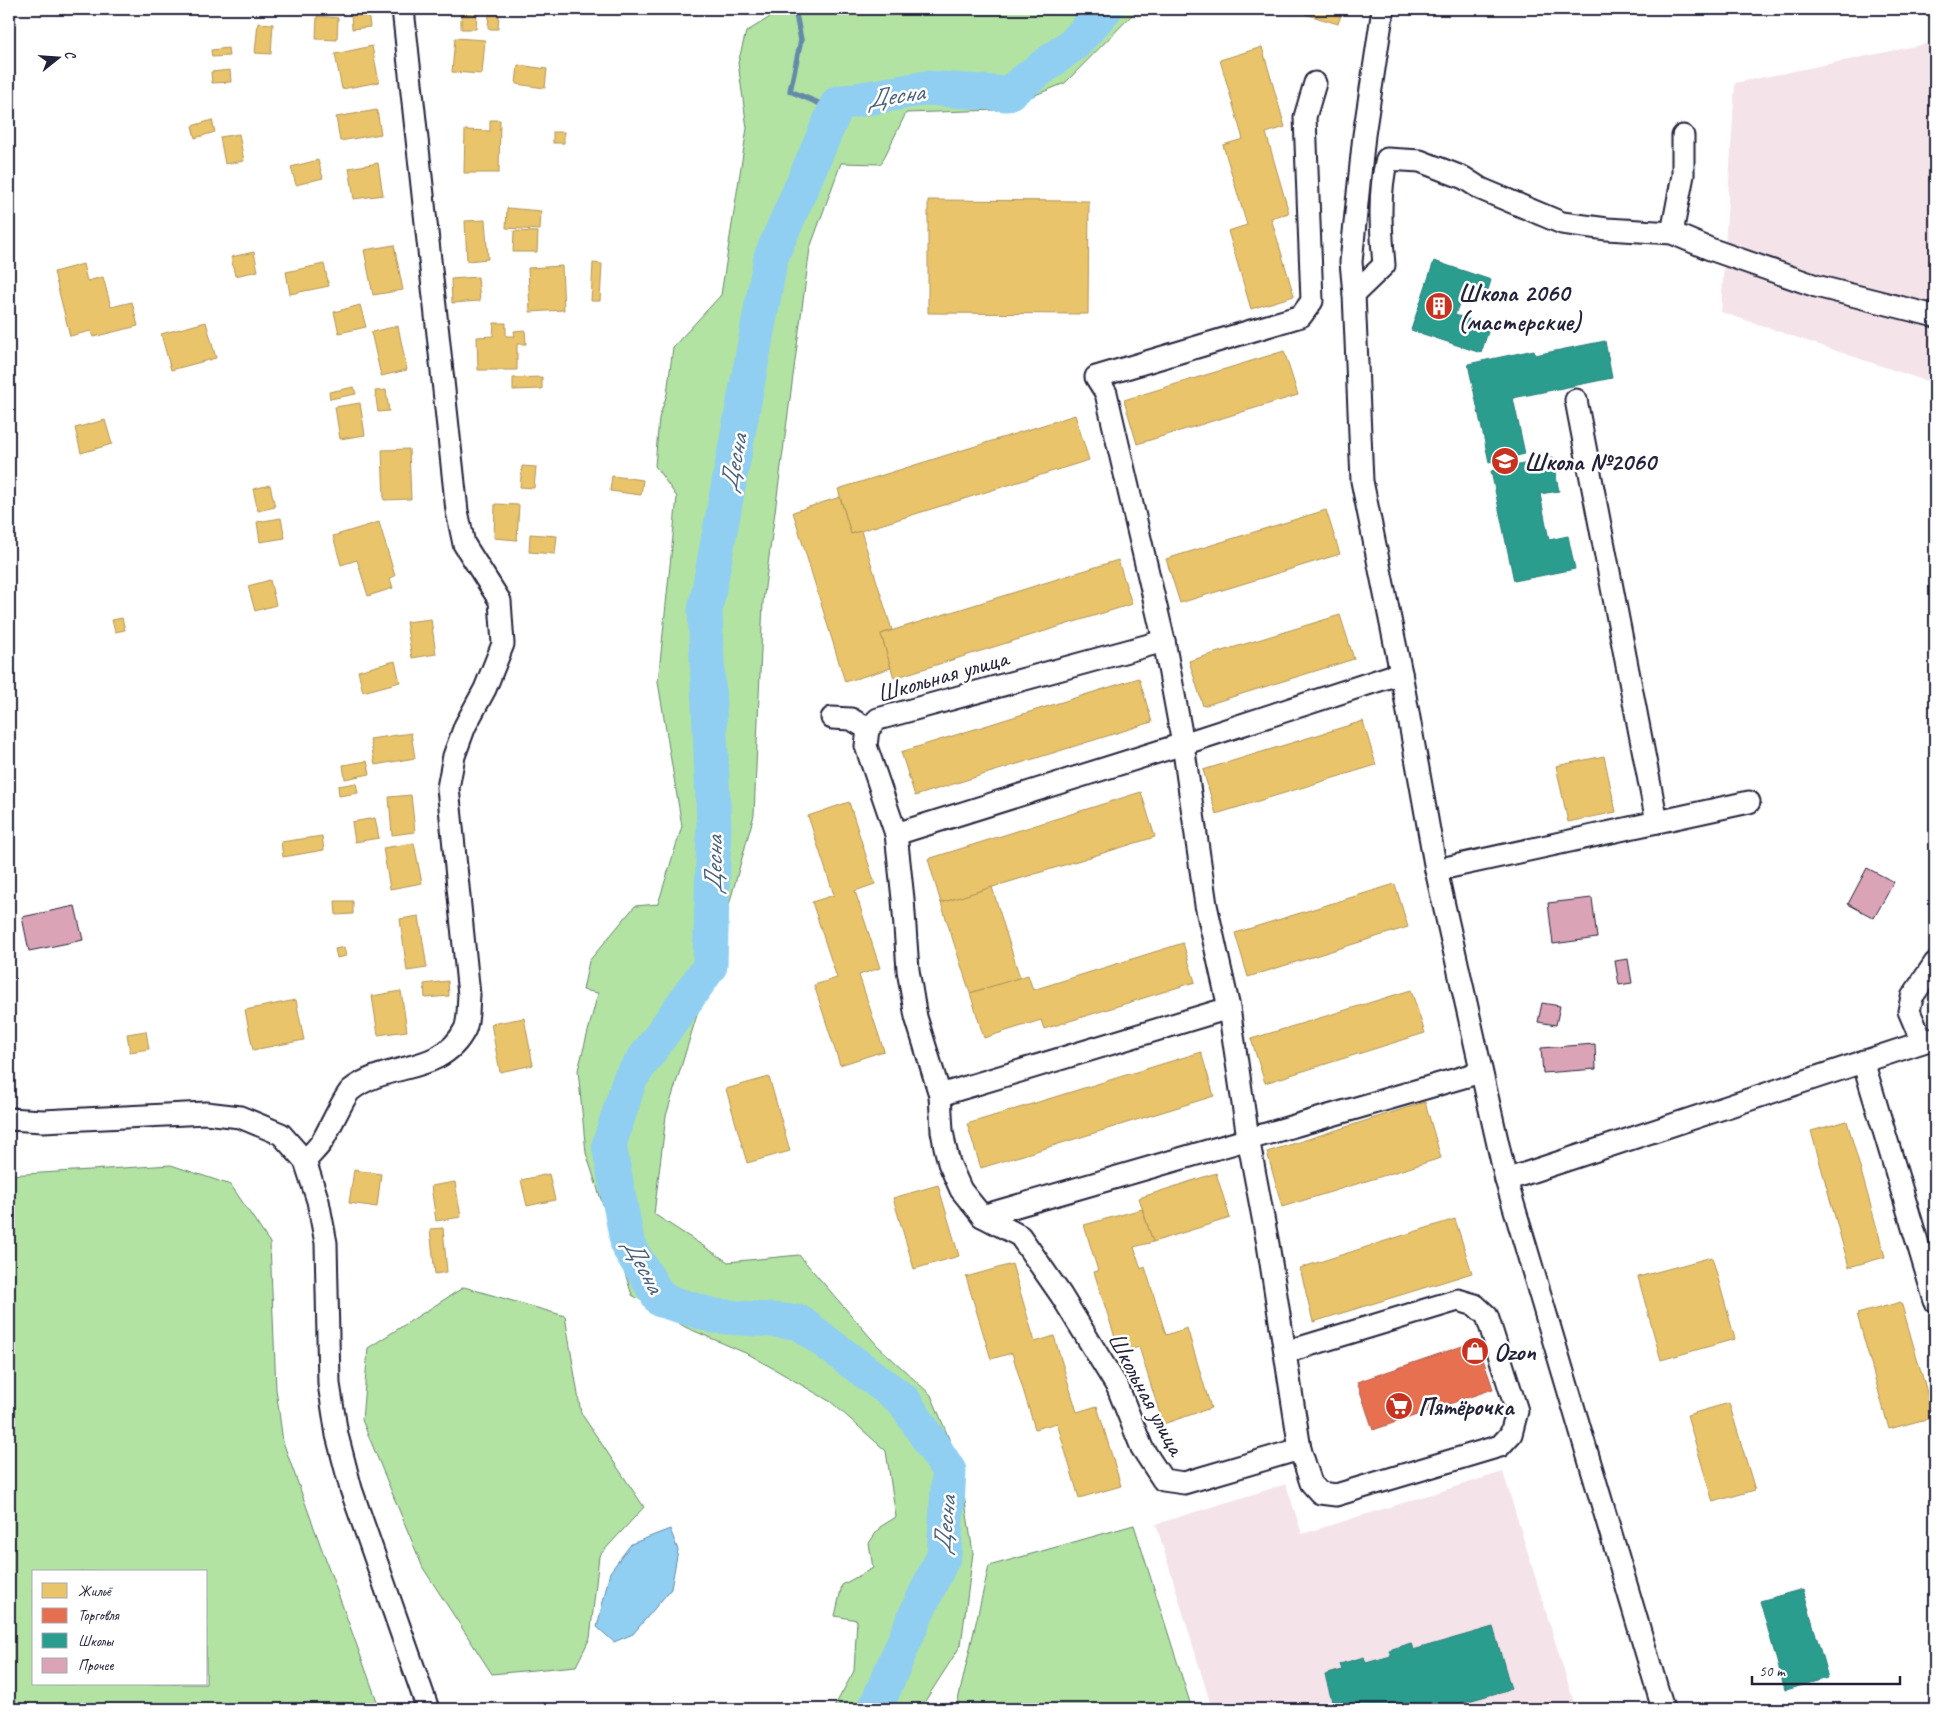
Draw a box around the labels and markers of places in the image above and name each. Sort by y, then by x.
place label: Школа 2060 (мастерские) [1458,277,1583,338]
building icon: Школа 2060 (мастерские) [1424,291,1454,321]
school or university icon: Школа №2060 [1490,446,1520,476]
place label: Школа №2060 [1524,446,1659,478]
shop icon: Ozon [1460,1336,1490,1366]
place label: Ozon [1494,1336,1536,1368]
supermarket icon: Пятёрочка [1384,1391,1414,1421]
place label: Пятёрочка [1418,1391,1516,1423]

